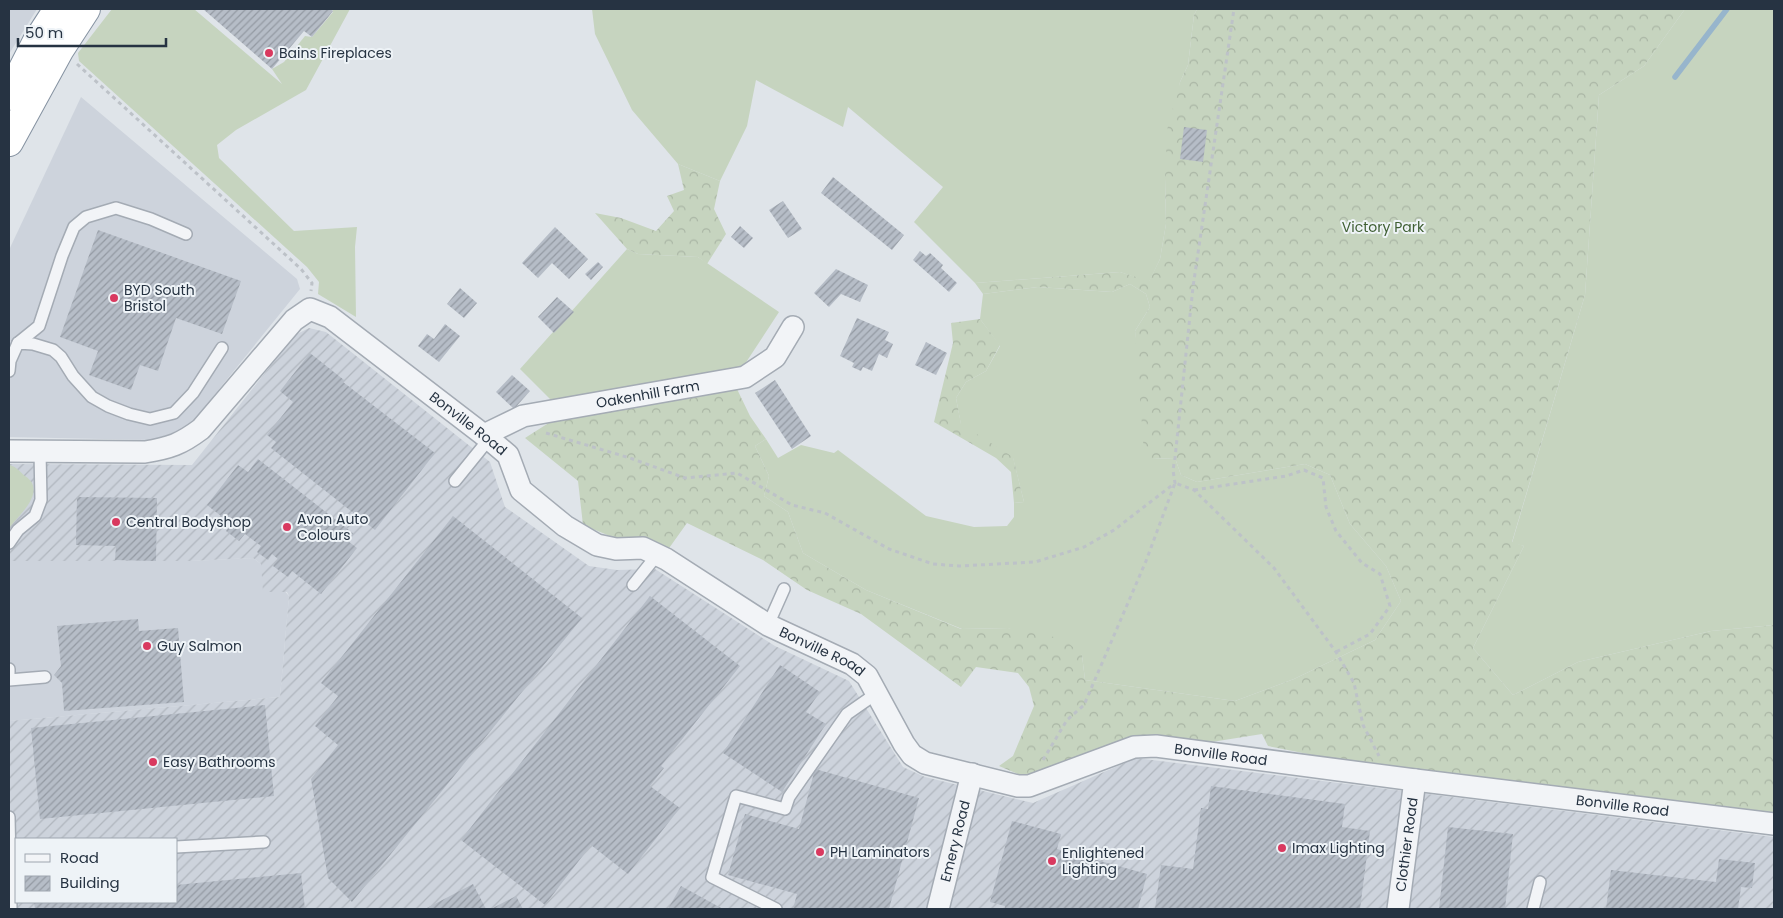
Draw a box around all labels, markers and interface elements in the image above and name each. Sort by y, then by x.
scale bar [18,15,165,47]
text: 50 m [25,22,63,43]
place label: Bains Fireplaces [279,43,392,63]
marker: Bains Fireplaces [263,47,275,59]
park label: Victory Park [1342,217,1425,237]
place label: BYD South Bristol [124,280,195,316]
marker: BYD South Bristol [108,292,120,304]
street label: Oakenhill Farm [594,375,701,413]
street label: Bonville Road [425,387,511,460]
place label: Avon Auto Colours [297,509,368,545]
place label: Central Bodyshop [126,512,251,532]
marker: Central Bodyshop [110,516,122,528]
marker: Avon Auto Colours [281,521,293,533]
street label: Bonville Road [776,622,870,681]
place label: Guy Salmon [157,636,242,656]
marker: Guy Salmon [141,640,153,652]
street label: Bonville Road [1173,739,1269,771]
place label: Easy Bathrooms [163,752,276,772]
marker: Easy Bathrooms [147,756,159,768]
street label: Bonville Road [1575,790,1670,821]
street label: Clothier Road [1390,796,1423,893]
street label: Emery Road [935,798,975,884]
legend [15,838,178,903]
place label: Imax Lighting [1292,838,1385,858]
place label: PH Laminators [830,842,930,862]
marker: Imax Lighting [1276,842,1288,854]
place label: Enlightened Lighting [1062,843,1144,879]
marker: PH Laminators [814,846,826,858]
text: Road [60,847,99,868]
marker: Enlightened Lighting [1046,855,1058,867]
text: Building [60,872,120,893]

